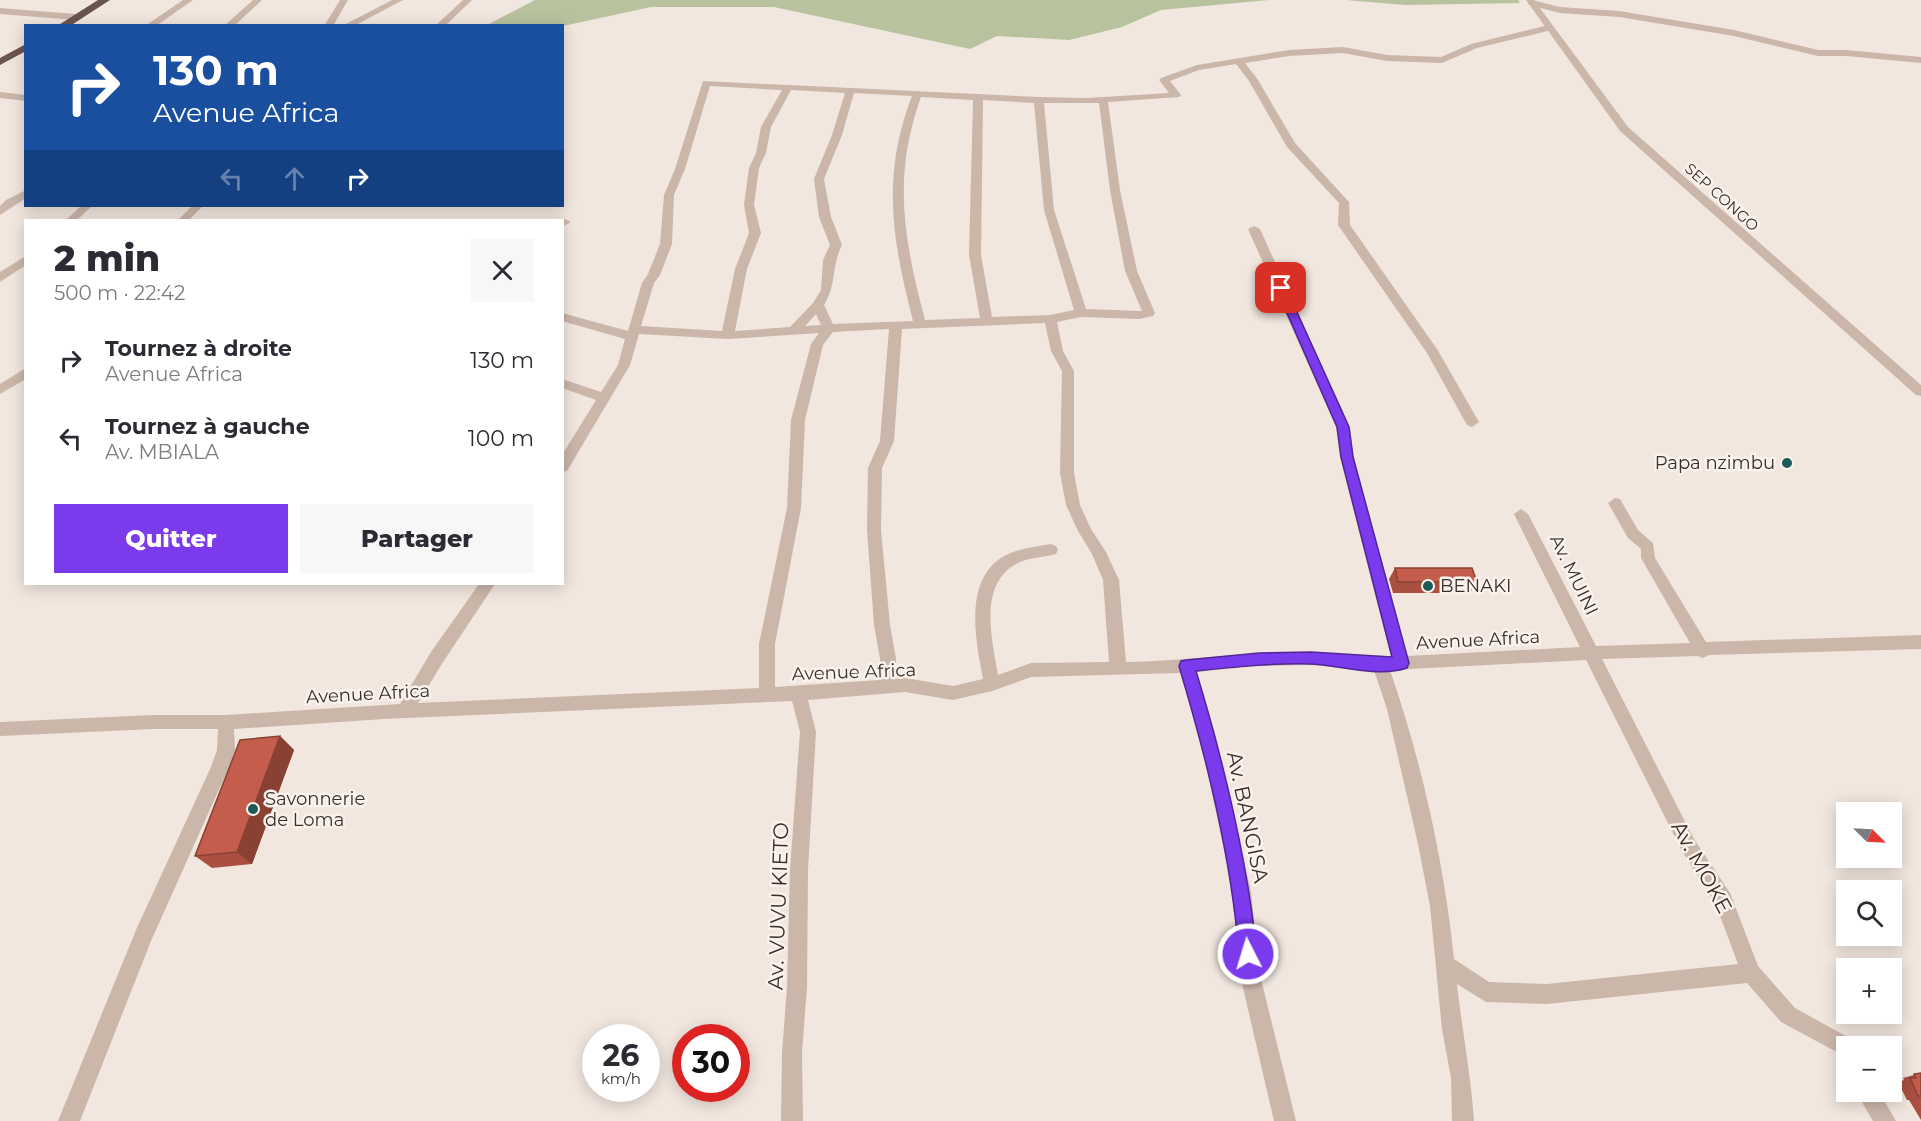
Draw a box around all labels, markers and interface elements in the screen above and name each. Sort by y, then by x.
text: 130 m [153,44,279,96]
icon: right [54,48,132,126]
text: Avenue Africa [153,96,340,129]
street label: SEP CONGO [1681,159,1763,235]
icon: left [215,162,248,195]
icon: ahead [278,162,311,195]
icon: right [341,162,374,195]
text: 2 min [54,236,160,280]
button: close [471,239,534,302]
pin [1255,262,1306,313]
icon: arrive [1264,271,1297,304]
text: 500 m · 22:42 [54,281,185,305]
text: Tournez à droite [105,335,292,362]
icon: right [54,344,87,377]
text: 130 m [470,347,534,374]
text: Avenue Africa [105,362,243,386]
text: Tournez à gauche [105,413,310,440]
icon: left [54,422,87,455]
text: 100 m [468,425,534,452]
text: Av. MBIALA [105,440,219,464]
place label: Papa nzimbu [1655,452,1775,474]
marker: Papa nzimbu [1780,456,1794,470]
button: Quitter [54,504,288,573]
button: Partager [300,504,534,573]
street label: Av. MUINI [1545,531,1603,619]
place label: BENAKI [1440,575,1511,597]
marker: BENAKI [1421,579,1435,593]
street label: Avenue Africa [1415,626,1541,654]
street label: Avenue Africa [791,659,917,685]
street label: Avenue Africa [305,680,431,708]
street label: Av. BANGISA [1222,749,1274,886]
place label: Savonnerie de Loma [265,788,365,831]
marker: Savonnerie de Loma [246,802,260,816]
north arrow [1836,802,1902,868]
map controls [1836,802,1902,1102]
street label: Av. MOKE [1666,816,1738,918]
street label: Av. VUVU KIETO [763,822,793,990]
button: search [1836,880,1902,946]
position arrow [1216,922,1280,986]
button: + [1836,958,1902,1024]
speed limit sign: 30 [672,1024,750,1102]
button: − [1836,1036,1902,1102]
text: 26 [603,1037,639,1074]
text: km/h [601,1069,641,1088]

